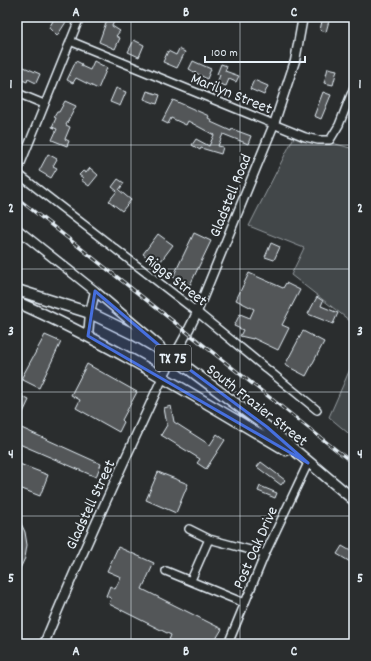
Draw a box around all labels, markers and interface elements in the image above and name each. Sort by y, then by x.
text: A [72,4,80,23]
text: B [183,4,189,23]
text: C [291,4,298,23]
scale bar [205,38,305,64]
text: 100 m [211,45,238,62]
street label: Marilyn Street [187,68,275,121]
text: 1 [10,76,13,95]
text: 1 [359,76,362,95]
street label: Gladstell Road [204,151,258,241]
text: 2 [8,200,14,219]
text: 2 [357,200,363,219]
street label: Riggs Street [139,249,212,313]
text: 3 [8,323,14,342]
text: 3 [357,323,363,342]
road number: TX 75 [155,345,191,371]
street label: South Frazier Street [201,359,312,453]
text: 4 [8,446,14,465]
text: 4 [357,446,363,465]
street label: Gladstell Street [60,456,122,554]
street label: Post Oak Drive [228,503,285,593]
text: 5 [8,570,14,589]
text: 5 [357,570,363,589]
text: A [72,643,80,661]
text: B [183,643,189,661]
text: C [291,643,298,661]

